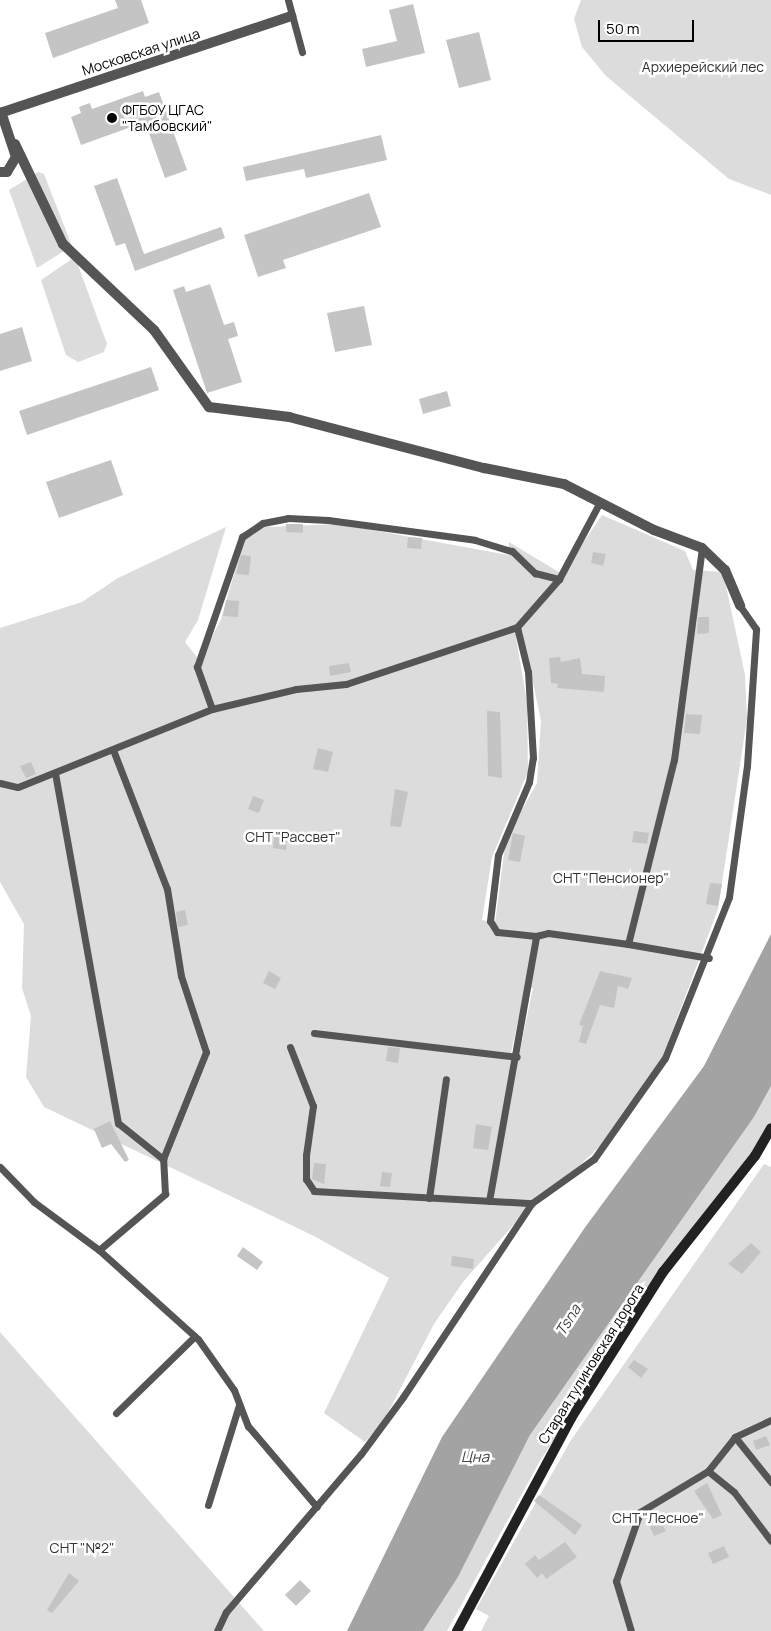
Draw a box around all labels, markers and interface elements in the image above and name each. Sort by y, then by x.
scale bar [601,10,697,42]
text: 50 m [606,18,640,39]
street label: Московская улица [80,25,202,79]
park label: Архиерейский лес [642,59,764,75]
place label: ФГБОУ ЦГАС "Тамбовский" [122,102,212,134]
marker: ФГБОУ ЦГАС "Тамбовский" [106,112,118,124]
park label: СНТ "Рассвет" [245,829,341,845]
park label: СНТ "Пенсионер" [553,870,669,886]
street label: Старая тулиновская дорога [535,1281,647,1447]
water label: Tsna [552,1301,584,1339]
water label: Цна [461,1448,489,1466]
park label: СНТ "Лесное" [612,1510,704,1526]
park label: СНТ "№2" [49,1540,115,1556]

